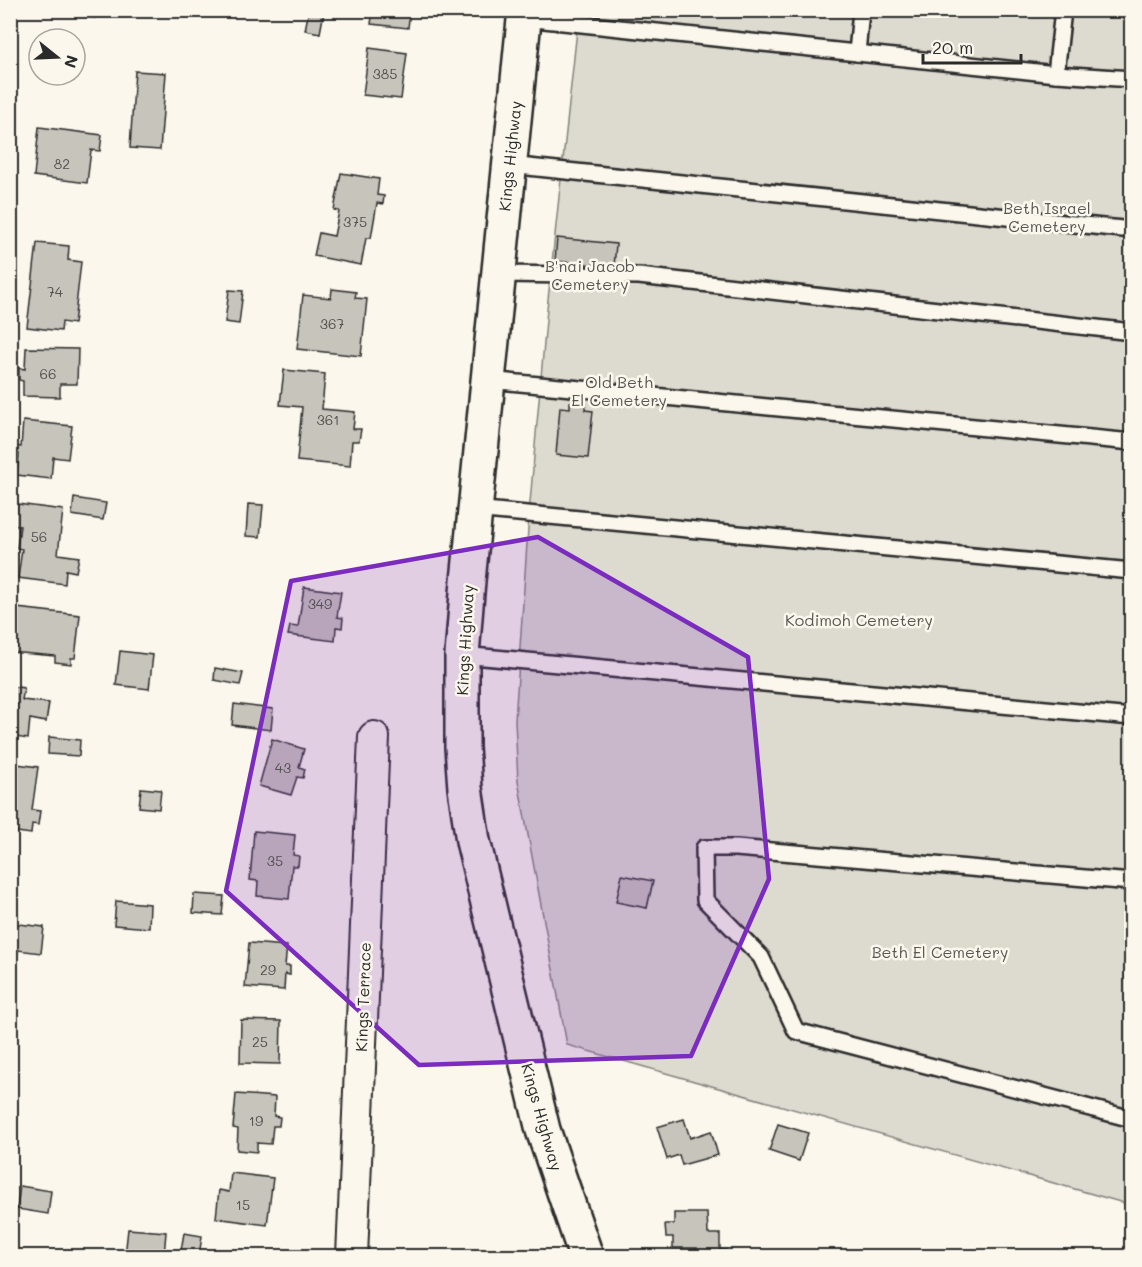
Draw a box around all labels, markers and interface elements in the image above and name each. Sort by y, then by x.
north arrow [27,27,87,87]
scale bar [923,27,1020,65]
text: 20 m [932,35,973,59]
text: N [60,53,84,71]
house number: 385 [373,64,397,83]
street label: Kings Highway [493,100,526,212]
house number: 82 [54,154,70,173]
park label: Beth Israel Cemetery [1003,197,1091,236]
house number: 375 [343,212,367,231]
park label: B'nai Jacob Cemetery [545,255,635,294]
house number: 74 [47,282,64,301]
house number: 367 [320,314,344,333]
house number: 66 [40,364,56,383]
park label: Old Beth El Cemetery [571,371,667,410]
house number: 361 [317,410,339,429]
house number: 56 [31,527,47,546]
street label: Kings Highway [451,584,478,696]
house number: 349 [308,594,332,613]
park label: Kodimoh Cemetery [785,609,933,630]
house number: 43 [275,758,291,777]
house number: 35 [267,851,283,870]
park label: Beth El Cemetery [872,941,1008,962]
street label: Kings Terrace [350,942,375,1052]
house number: 29 [260,960,276,979]
house number: 25 [252,1032,268,1051]
street label: Kings Highway [517,1061,568,1173]
house number: 19 [249,1111,263,1130]
house number: 15 [236,1195,250,1214]

